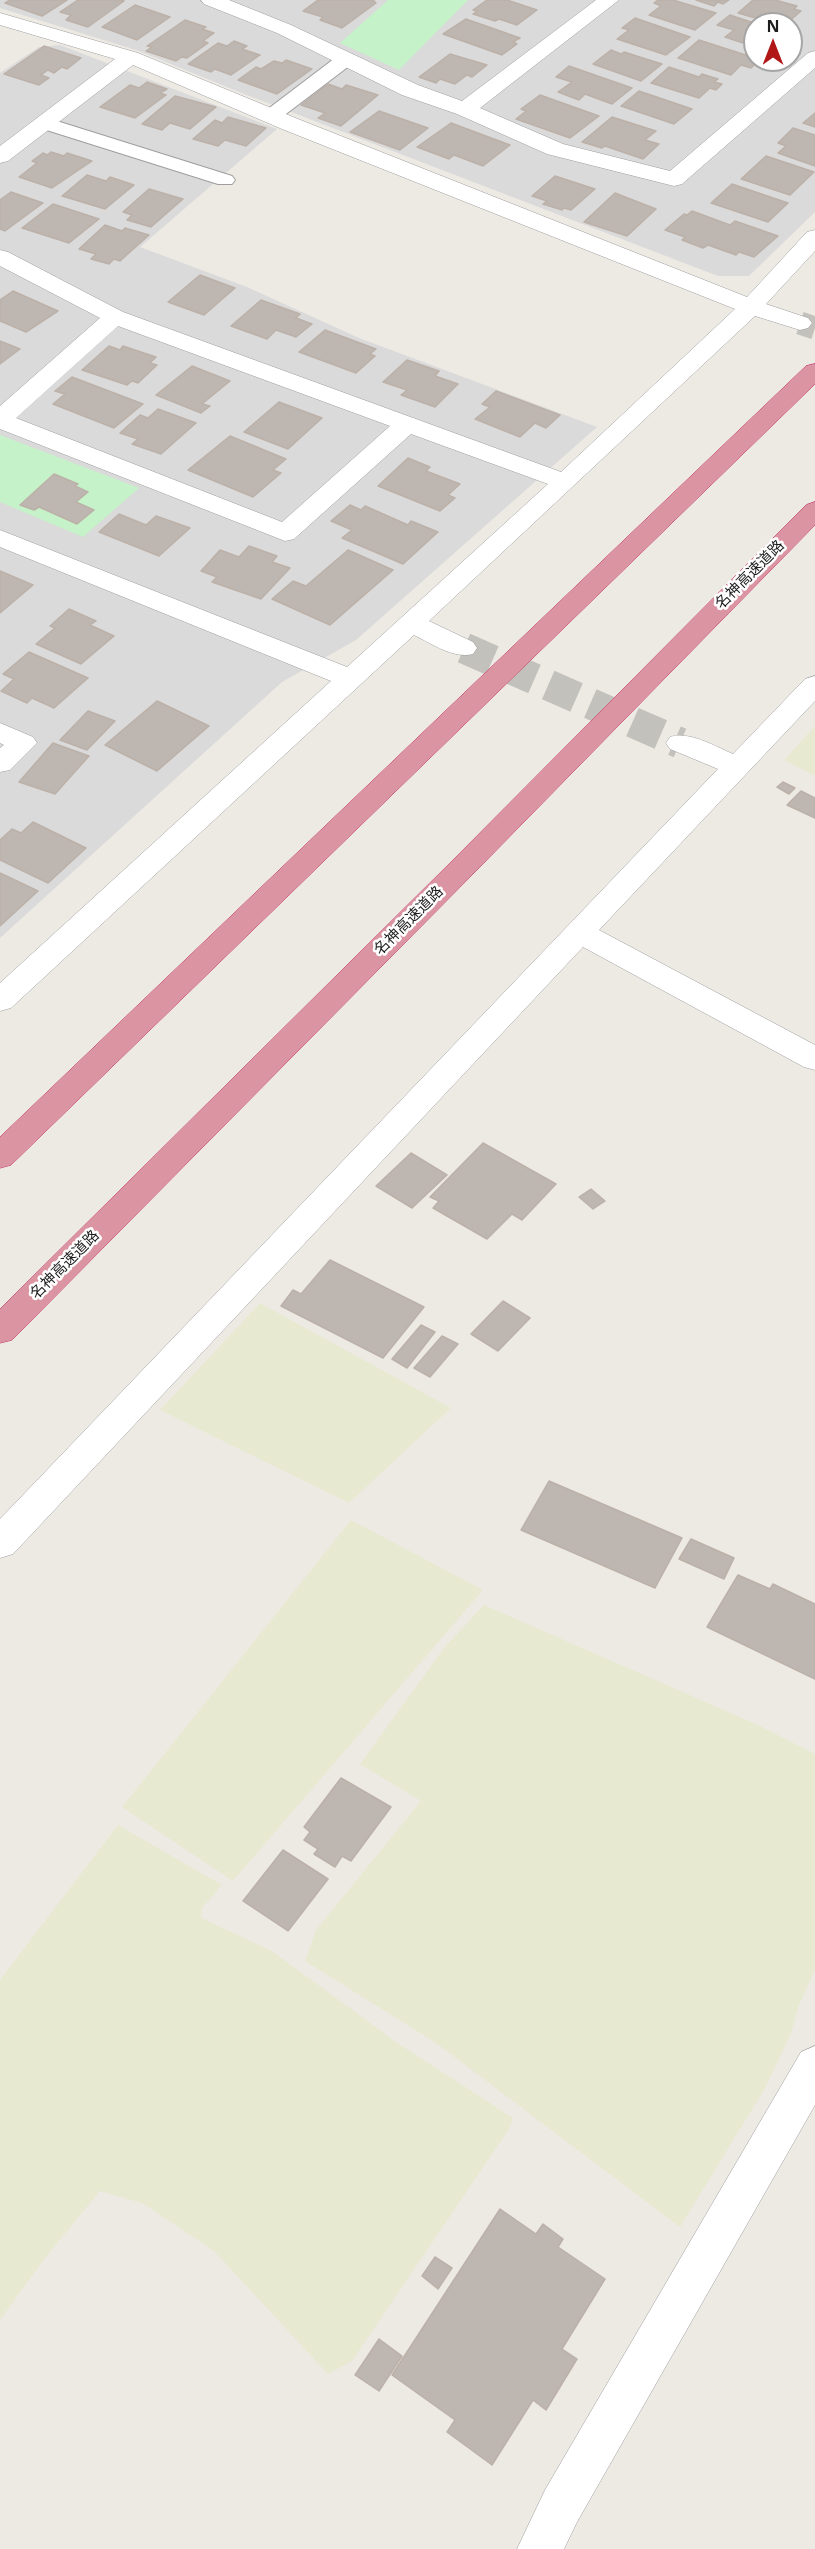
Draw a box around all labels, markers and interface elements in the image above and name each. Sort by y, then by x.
north arrow [743,12,803,72]
text: N [766,15,780,37]
street label: 名神高速道路 [712,537,788,613]
street label: 名神高速道路 [371,883,447,959]
street label: 名神高速道路 [27,1227,103,1303]

